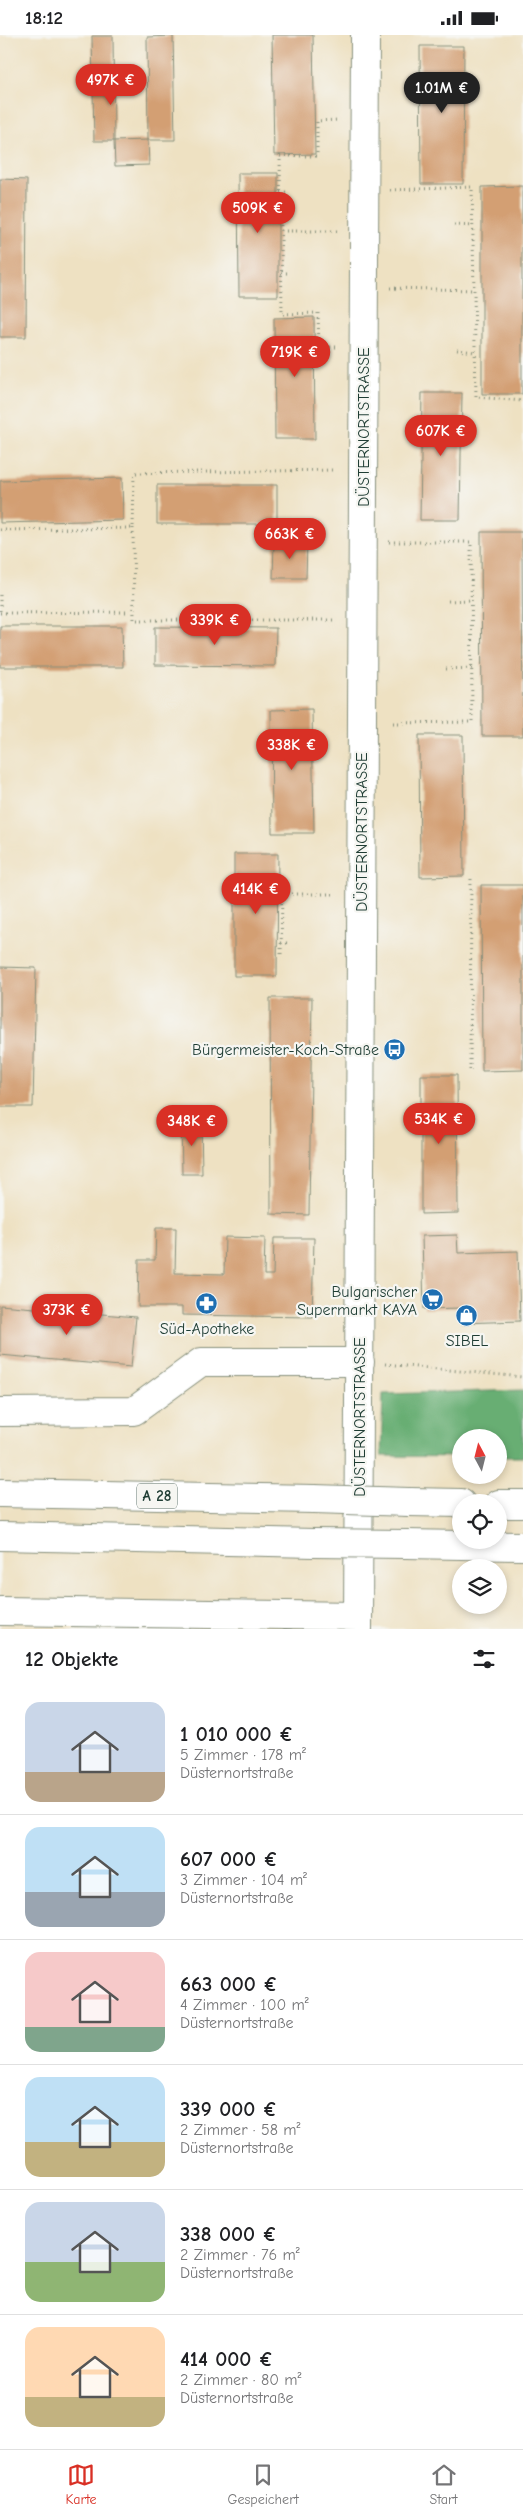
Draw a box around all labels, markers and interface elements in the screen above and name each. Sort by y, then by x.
text: 18:12 [25,7,63,29]
pin: 497K € [70,63,152,106]
text: 497K € [87,71,135,89]
pin: 1.01M € [396,71,488,114]
text: 1.01M € [415,79,469,97]
pin: 509K € [217,191,299,234]
text: 509K € [232,199,284,217]
pin: 719K € [254,335,336,378]
text: 719K € [271,343,319,361]
street label: DÜSTERNORTSTRASSE [355,347,373,507]
pin: 607K € [400,415,482,457]
text: 607K € [416,422,466,440]
pin: 663K € [249,517,331,560]
text: 663K € [265,525,315,543]
pin: 339K € [174,603,256,646]
text: 339K € [190,611,240,629]
pin: 338K € [251,729,333,771]
text: 338K € [267,736,317,754]
street label: DÜSTERNORTSTRASSE [353,752,371,912]
pin: 414K € [215,873,297,915]
text: 414K € [233,880,279,898]
bus stop icon: Bürgermeister-Koch-Straße [383,1037,407,1061]
place label: Bürgermeister-Koch-Straße [192,1041,379,1059]
pin: 534K € [398,1103,480,1145]
pin: 348K € [151,1105,233,1147]
text: 534K € [414,1110,464,1128]
text: 348K € [167,1112,217,1130]
place label: Bulgarischer Supermarkt KAYA [297,1283,418,1319]
supermarket icon: Bulgarischer Supermarkt KAYA [421,1288,445,1312]
pharmacy icon: Süd-Apotheke [195,1292,219,1316]
pin: 373K € [26,1293,108,1336]
text: 373K € [43,1301,91,1319]
shop icon: SIBEL [455,1304,479,1328]
place label: Süd-Apotheke [160,1320,254,1338]
place label: SIBEL [446,1332,488,1350]
street label: DÜSTERNORTSTRASSE [351,1337,369,1497]
north arrow [452,1429,508,1484]
map controls [452,1429,507,1614]
road number: A 28 [137,1483,177,1509]
button: locate [452,1494,507,1549]
button: layers [452,1559,507,1614]
icon: filters [470,1645,498,1673]
text: 12 Objekte [25,1647,118,1671]
icon: home [65,1722,125,1782]
text: 1 010 000 € [180,1722,293,1746]
text: 5 Zimmer · 178 m² [180,1746,306,1764]
text: Düsternortstraße [180,1764,294,1782]
icon: home [65,1847,125,1907]
text: 607 000 € [180,1847,278,1871]
text: 3 Zimmer · 104 m² [180,1871,307,1889]
text: Düsternortstraße [180,1889,294,1907]
icon: home [65,1972,125,2032]
text: 663 000 € [180,1972,278,1996]
text: 4 Zimmer · 100 m² [180,1996,309,2014]
text: Düsternortstraße [180,2014,294,2032]
icon: home [65,2097,125,2157]
text: 339 000 € [180,2097,277,2121]
text: 2 Zimmer · 58 m² [180,2121,300,2139]
text: Düsternortstraße [180,2139,294,2157]
icon: home [65,2222,125,2282]
text: 338 000 € [180,2222,277,2246]
text: 2 Zimmer · 76 m² [180,2246,300,2264]
text: Düsternortstraße [180,2264,294,2282]
icon: home [65,2347,125,2407]
text: 414 000 € [180,2347,273,2371]
text: 2 Zimmer · 80 m² [180,2371,302,2389]
text: Düsternortstraße [180,2389,294,2407]
tab: Karte [65,2461,97,2508]
tab: Gespeichert [227,2461,299,2508]
tab: Start [429,2461,458,2508]

